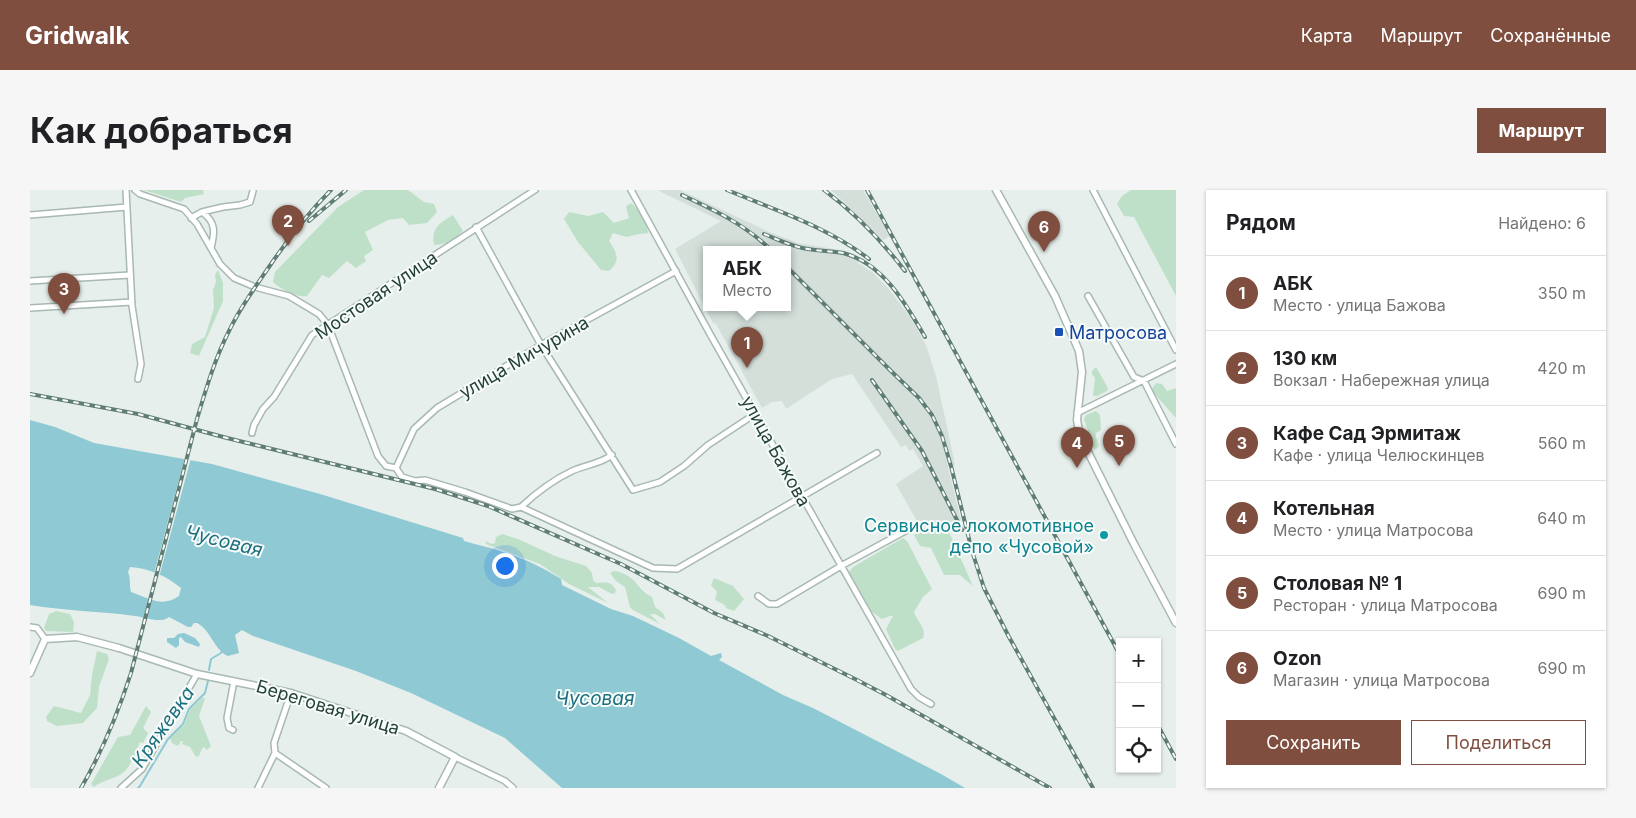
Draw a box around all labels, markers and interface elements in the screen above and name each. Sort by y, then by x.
text: Gridwalk [25,21,129,50]
text: Карта [1301,25,1353,46]
text: Маршрут [1381,25,1462,46]
text: Сохранённые [1490,25,1611,46]
button: Маршрут [1477,108,1606,153]
text: Как добраться [30,109,293,151]
pin: 2 [272,205,304,246]
text: Рядом [1226,210,1296,235]
pin: 6 [1028,211,1060,252]
text: Найдено: 6 [1498,213,1586,233]
street label: Мостовая улица [311,246,441,344]
popup [703,246,791,311]
text: АБК [722,257,762,280]
text: АБК [1273,272,1313,295]
pin: 3 [48,273,80,314]
text: Место [722,280,772,300]
text: 1 [1239,283,1245,303]
text: 350 m [1538,283,1586,303]
text: Место · улица Бажова [1273,295,1446,315]
street label: улица Мичурина [456,311,592,403]
place label: Матросова [1069,322,1167,343]
marker: Матросова [1053,326,1065,338]
pin: 1 [731,327,763,368]
text: 130 км [1273,347,1337,370]
text: 2 [1237,358,1247,378]
text: 420 m [1537,358,1586,378]
text: Вокзал · Набережная улица [1273,370,1490,390]
street label: улица Бажова [737,392,815,510]
text: Кафе Сад Эрмитаж [1273,422,1461,445]
pin: 5 [1103,425,1135,466]
pin: 4 [1061,427,1093,468]
text: 3 [1237,433,1247,453]
text: 560 m [1538,433,1586,453]
text: Кафе · улица Челюскинцев [1273,445,1485,465]
text: Котельная [1273,497,1375,520]
text: 4 [1237,508,1247,528]
text: 640 m [1537,508,1586,528]
place label: Сервисное локомотивное депо «Чусовой» [864,515,1094,557]
water label: Чусовая [183,520,265,562]
text: Место · улица Матросова [1273,520,1474,540]
marker: Сервисное локомотивное депо «Чусовой» [1098,529,1110,541]
your location [492,553,518,579]
text: Столовая № 1 [1273,572,1402,595]
text: 5 [1237,583,1247,603]
text: 690 m [1538,583,1586,603]
text: Ресторан · улица Матросова [1273,595,1498,615]
map controls [1116,638,1161,773]
button: + [1116,638,1161,683]
text: Ozon [1273,647,1322,670]
text: 6 [1237,658,1247,678]
text: 690 m [1538,658,1586,678]
text: Магазин · улица Матросова [1273,670,1490,690]
street label: Береговая улица [254,675,402,739]
water label: Кряжевка [127,682,199,772]
button: − [1116,683,1161,728]
water label: Чусовая [556,687,634,710]
button: Сохранить [1226,720,1401,765]
button: Поделиться [1411,720,1586,765]
button: locate [1116,728,1161,773]

